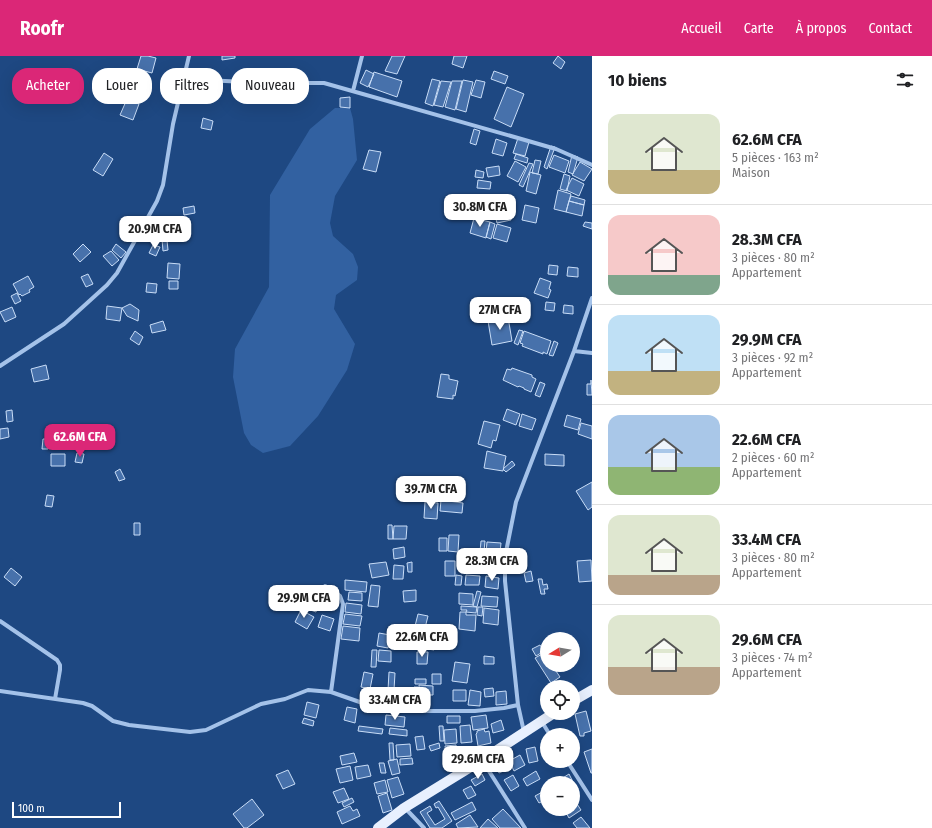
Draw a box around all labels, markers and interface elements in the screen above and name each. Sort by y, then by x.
text: Roofr [20,17,64,40]
text: Accueil [681,20,722,37]
text: Carte [744,20,774,37]
text: À propos [796,20,847,37]
text: Contact [869,20,912,37]
chip: Acheter [12,68,84,104]
chip: Louer [92,68,152,104]
chip: Filtres [160,68,223,104]
chip: Nouveau [231,68,309,104]
icon: filters [894,69,916,91]
text: 10 biens [608,70,667,91]
text: 62.6M CFA [732,129,802,150]
icon: home [640,130,688,178]
text: 5 pièces · 163 m² [732,150,819,165]
text: Maison [732,165,770,180]
pin: 30.8M CFA [434,194,526,228]
text: 30.8M CFA [453,199,507,214]
pin: 20.9M CFA [109,216,201,250]
text: 20.9M CFA [128,221,182,236]
text: 28.3M CFA [732,229,802,250]
icon: home [640,231,688,279]
text: 3 pièces · 80 m² [732,250,815,265]
text: Appartement [732,265,801,280]
pin: 27M CFA [463,297,537,331]
text: 27M CFA [479,302,521,317]
text: 29.9M CFA [732,329,801,350]
icon: home [640,331,688,379]
text: 3 pièces · 92 m² [732,350,813,365]
text: Appartement [732,365,801,380]
pin: 62.6M CFA [34,424,126,458]
text: 62.6M CFA [53,429,107,444]
text: 22.6M CFA [732,429,801,450]
icon: home [640,431,688,479]
text: 2 pièces · 60 m² [732,450,814,465]
text: Appartement [732,465,801,480]
pin: 39.7M CFA [385,476,477,510]
text: 39.7M CFA [405,481,457,496]
text: 33.4M CFA [732,529,801,550]
icon: home [640,531,688,579]
pin: 28.3M CFA [446,548,538,582]
text: 3 pièces · 80 m² [732,550,815,565]
text: 28.3M CFA [465,553,519,568]
text: Appartement [732,565,801,580]
pin: 29.9M CFA [258,585,350,619]
text: 29.9M CFA [277,590,331,605]
pin: 22.6M CFA [376,624,468,658]
text: 22.6M CFA [396,629,448,644]
text: 29.6M CFA [732,629,802,650]
icon: home [640,631,688,679]
north arrow [540,632,580,672]
map controls [540,632,580,816]
text: 3 pièces · 74 m² [732,650,813,665]
text: Appartement [732,665,801,680]
button: locate [540,680,580,720]
pin: 33.4M CFA [349,687,441,721]
text: 33.4M CFA [369,692,421,707]
button: + [540,728,580,768]
pin: 29.6M CFA [432,746,524,780]
text: 29.6M CFA [451,751,505,766]
button: − [540,776,580,816]
scale bar [12,800,121,819]
text: 100 m [18,802,45,815]

